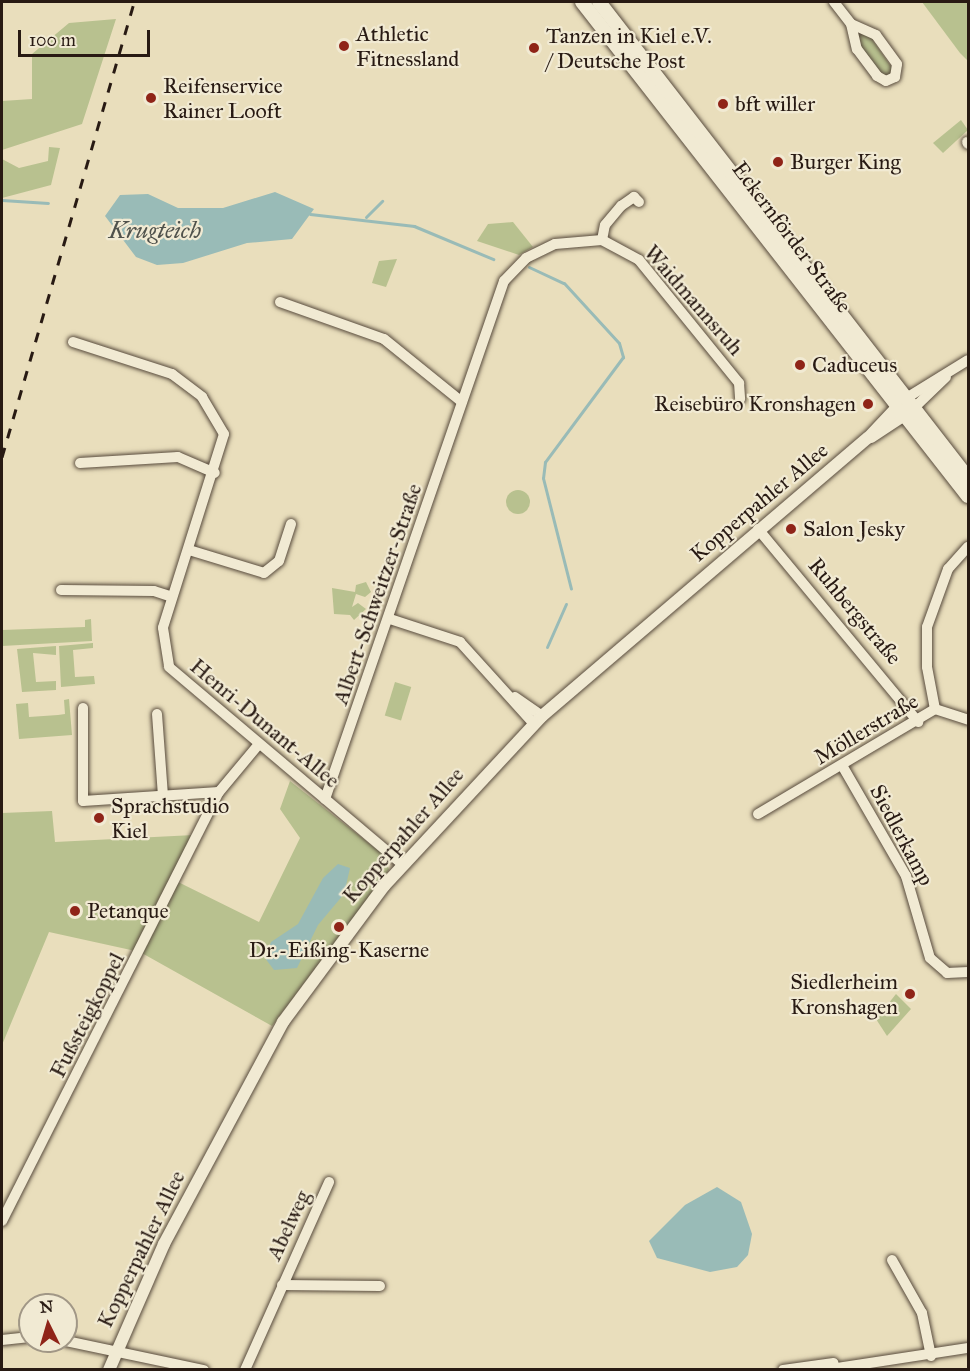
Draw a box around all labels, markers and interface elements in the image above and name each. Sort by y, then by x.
scale bar [21,18,153,56]
place label: Athletic Fitnessland [356,20,459,72]
place label: Tanzen in Kiel e.V. / Deutsche Post [546,22,712,74]
text: 100 m [29,29,76,51]
marker: Athletic Fitnessland [337,39,351,53]
marker: Tanzen in Kiel e.V. / Deutsche Post [527,41,541,55]
place label: Reifenservice Rainer Looft [163,72,283,124]
marker: Reifenservice Rainer Looft [144,91,158,105]
place label: bft willer [735,91,815,117]
marker: bft willer [716,97,730,111]
place label: Burger King [790,149,901,175]
marker: Burger King [771,155,785,169]
street label: Eckernförder Straße [726,156,858,318]
water label: Krugteich [109,217,201,245]
street label: Waidmannsruh [639,239,749,361]
place label: Caduceus [812,352,897,378]
marker: Caduceus [793,358,807,372]
place label: Reisebüro Kronshagen [654,391,856,417]
marker: Reisebüro Kronshagen [861,397,875,411]
street label: Kopperpahler Allee [685,437,833,567]
street label: Albert-Schweitzer-Straße [327,480,427,708]
place label: Salon Jesky [803,516,905,542]
marker: Salon Jesky [784,522,798,536]
street label: Ruhbergstraße [803,552,907,670]
street label: Henri-Dunant-Allee [185,653,345,793]
street label: Möllerstraße [809,688,923,770]
street label: Kopperpahler Allee [337,762,469,908]
street label: Siedlerkamp [864,780,940,890]
place label: Sprachstudio Kiel [111,792,229,843]
marker: Sprachstudio Kiel [92,811,106,825]
place label: Petanque [87,898,169,924]
marker: Petanque [68,904,82,918]
marker: Dr.-Eißing-Kaserne [332,920,346,934]
place label: Dr.-Eißing-Kaserne [249,937,429,963]
street label: Fußsteigkoppel [44,948,130,1082]
place label: Siedlerheim Kronshagen [790,968,898,1020]
marker: Siedlerheim Kronshagen [903,987,917,1001]
street label: Kopperpahler Allee [92,1166,190,1332]
street label: Abelweg [260,1186,316,1264]
north arrow [18,1293,78,1353]
text: N [39,1297,54,1317]

